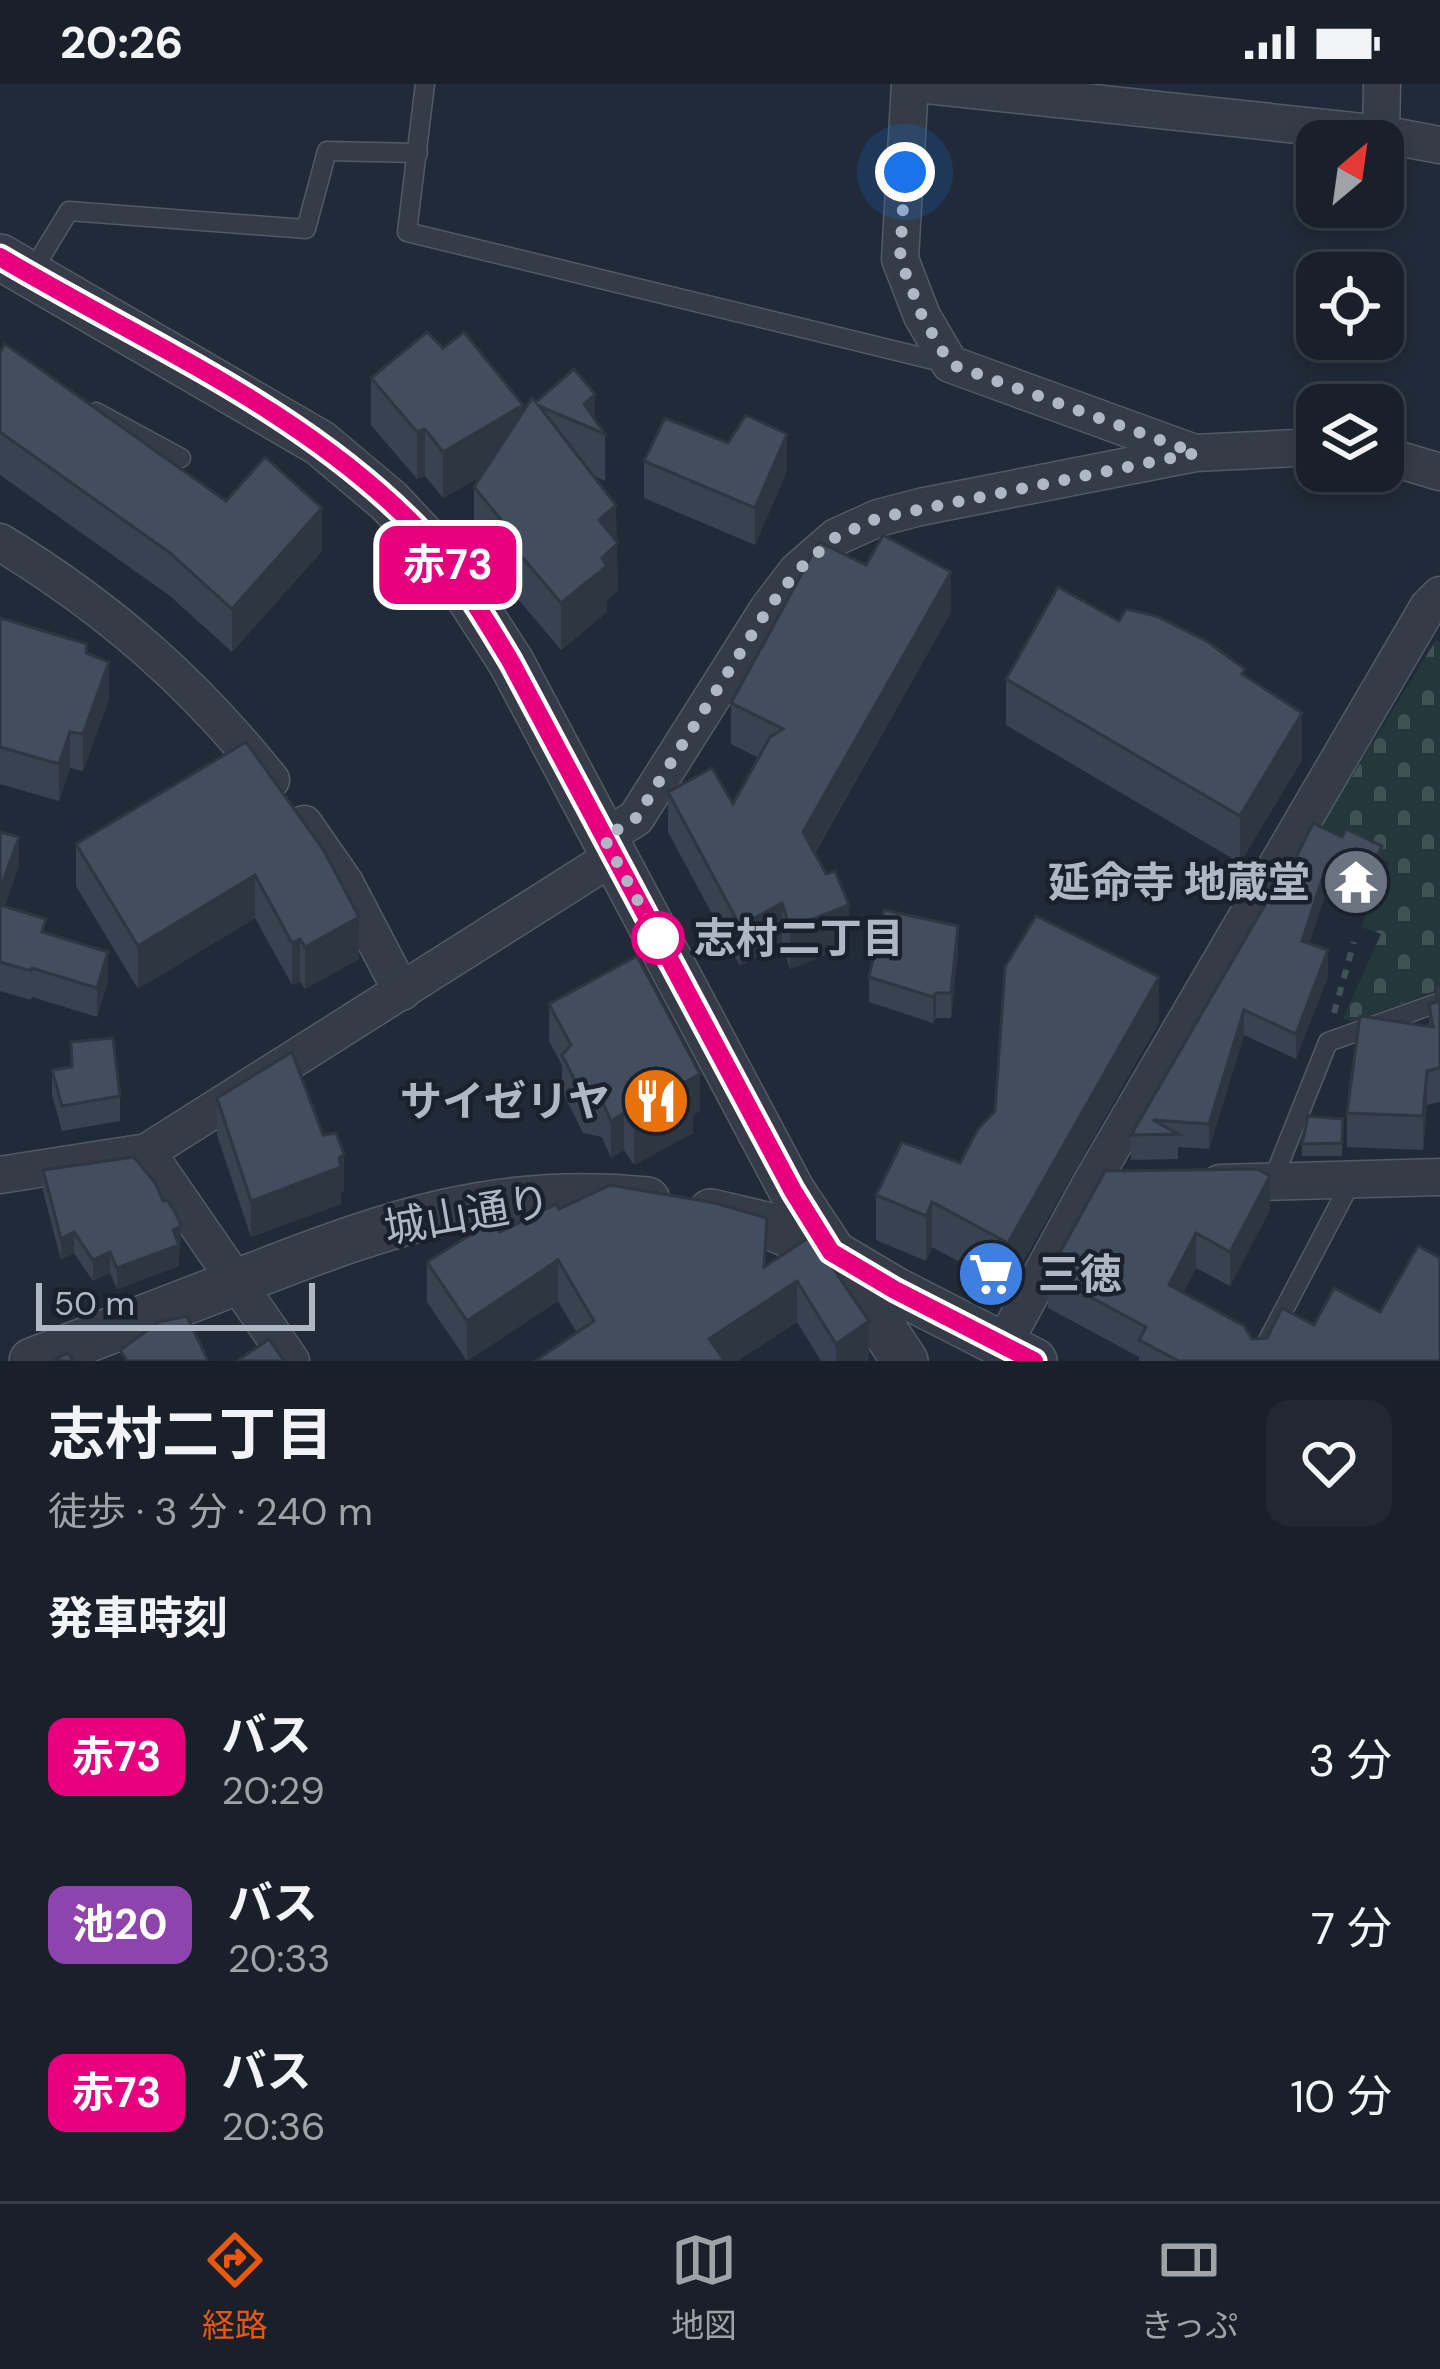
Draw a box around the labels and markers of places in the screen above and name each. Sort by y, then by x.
temple icon: 延命寺 地蔵堂 [1321,847,1391,917]
place label: 延命寺 地蔵堂 [1048,855,1310,910]
place label: 志村二丁目 [694,911,904,966]
marker: 志村二丁目 [633,913,683,963]
restaurant icon: サイゼリヤ [621,1066,691,1136]
place label: サイゼリヤ [400,1074,610,1129]
supermarket icon: 三徳 [956,1239,1026,1309]
place label: 三徳 [1038,1247,1122,1302]

